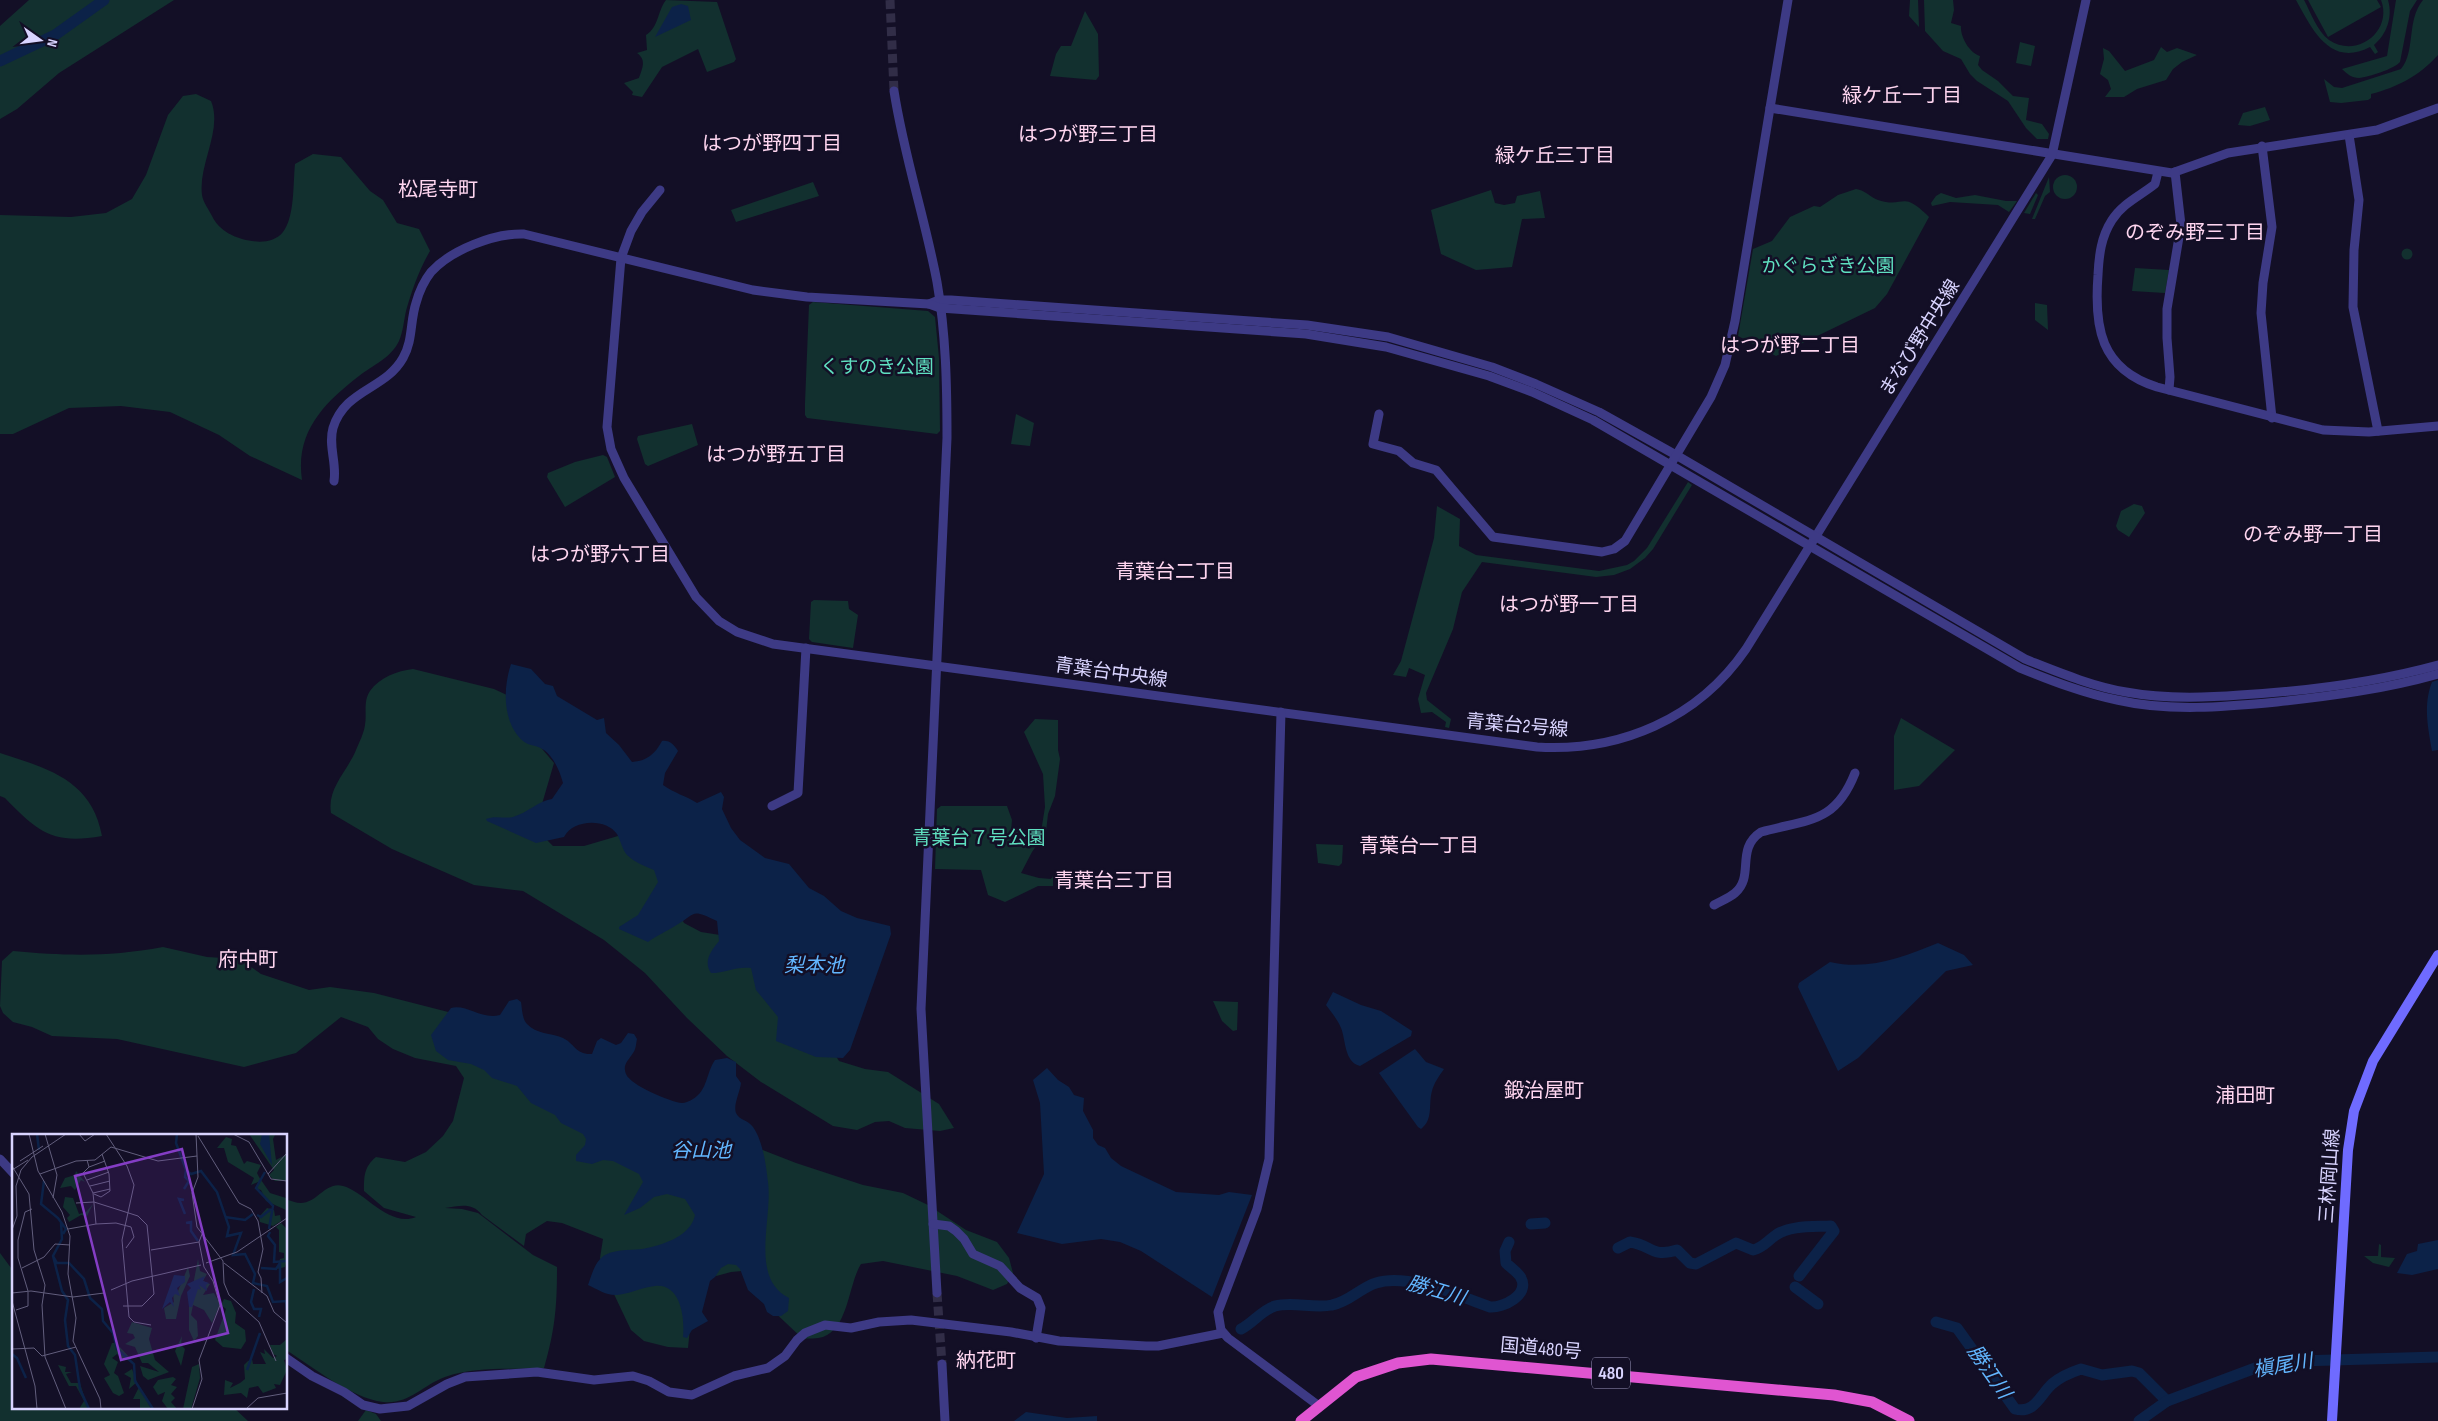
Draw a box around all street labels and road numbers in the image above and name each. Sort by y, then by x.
street label: まなび野中央線 [1875,276,1965,400]
street label: 青葉台中央線 [1053,654,1169,692]
street label: 青葉台2号線 [1465,710,1569,742]
street label: 三林岡山線 [2315,1128,2345,1224]
street label: 国道480号 [1499,1334,1583,1364]
road number: 480 [1592,1358,1630,1389]

